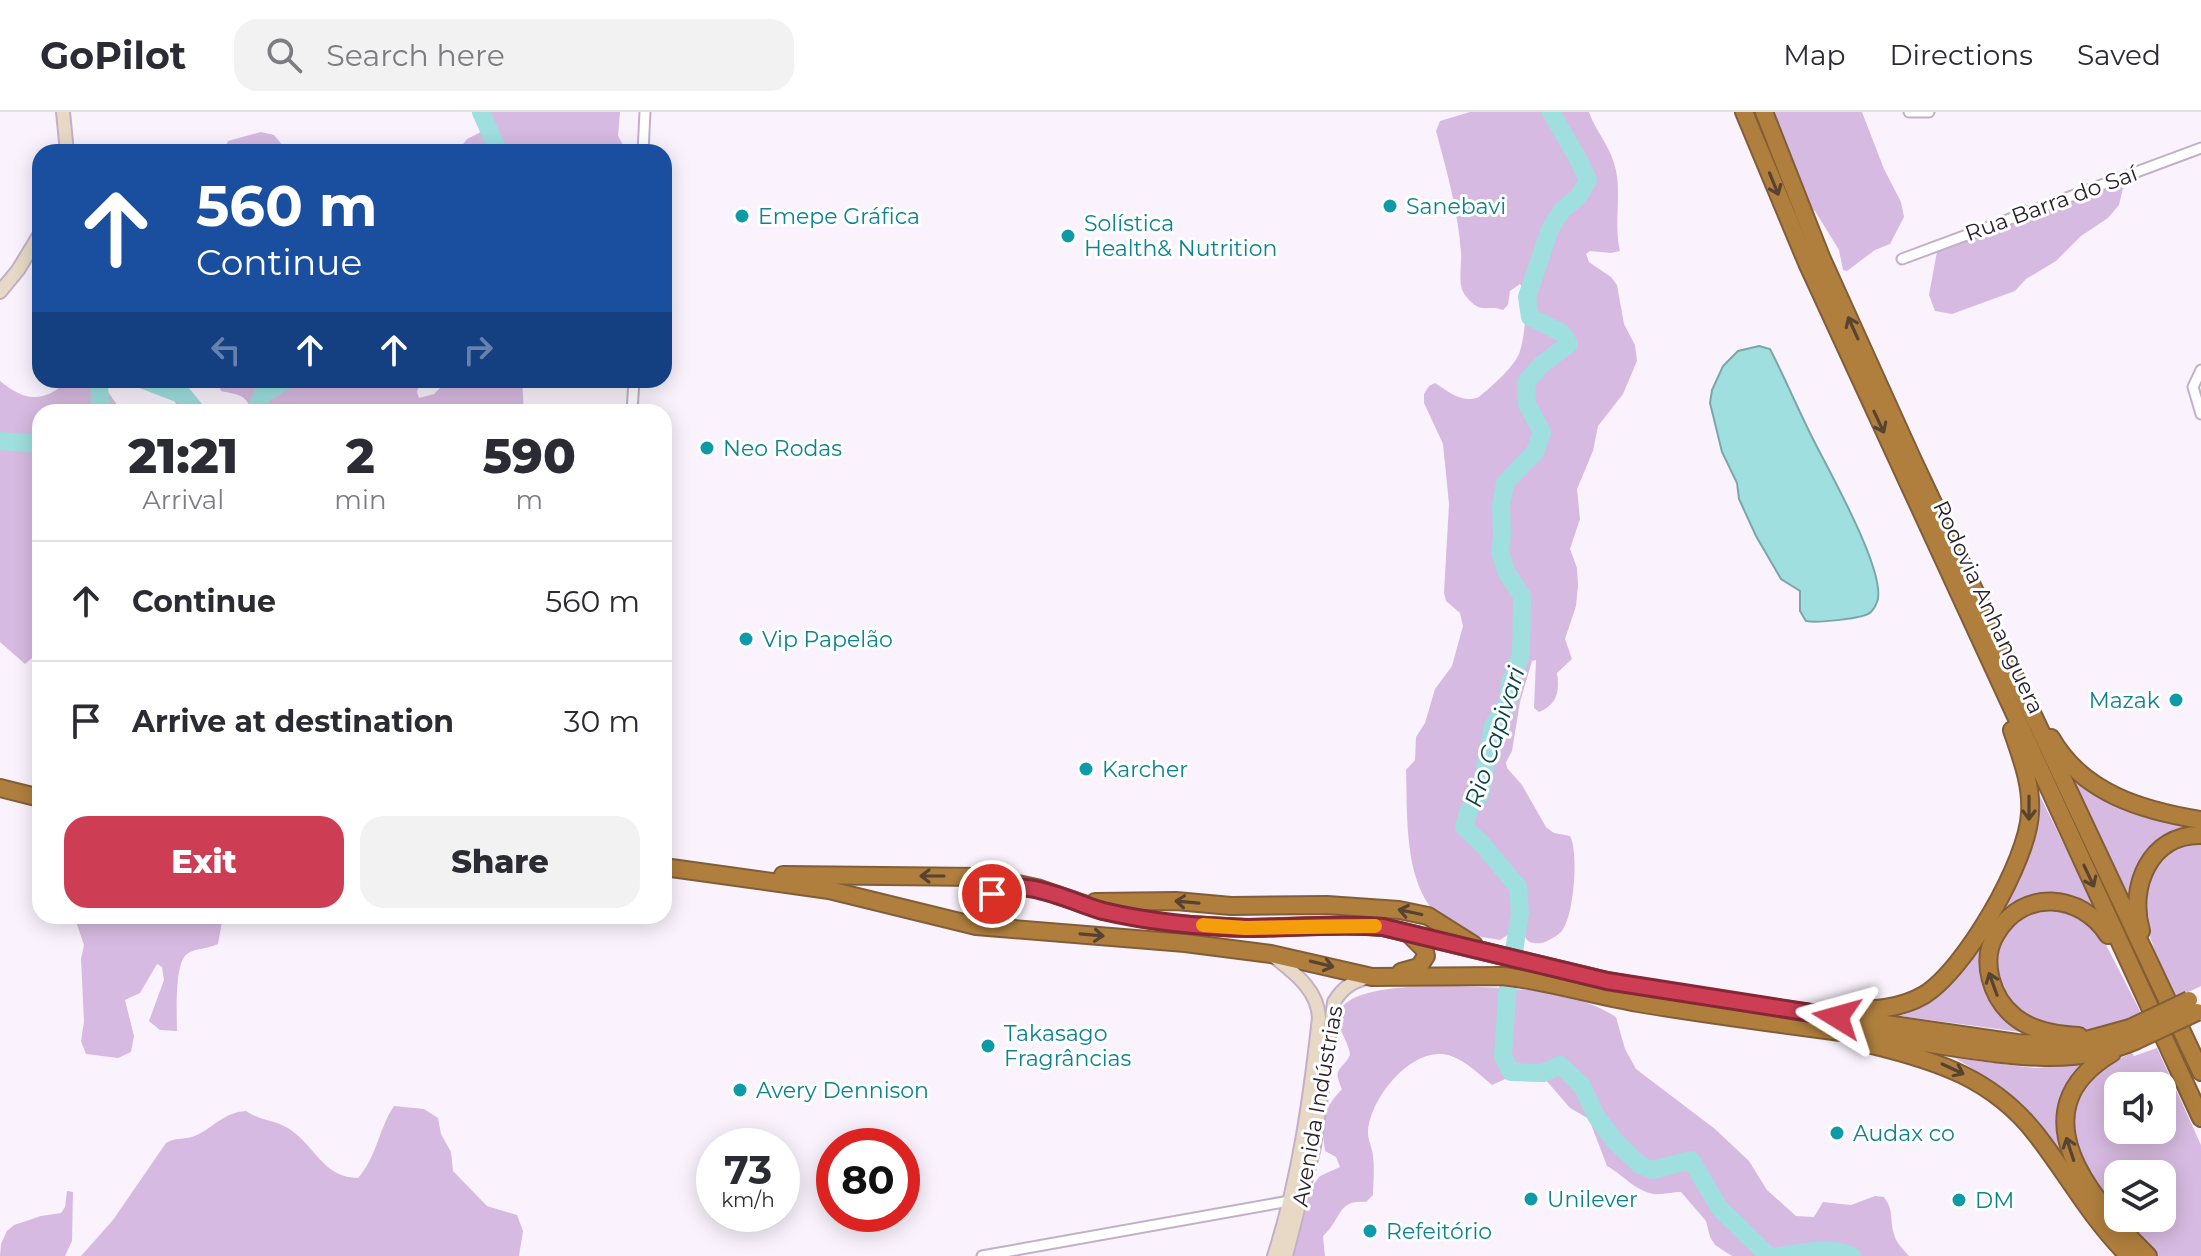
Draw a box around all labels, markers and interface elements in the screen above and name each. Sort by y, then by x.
search box [234,19,794,91]
text: GoPilot [40,32,186,79]
icon: search [262,33,306,77]
text: Search here [326,37,505,74]
text: Map [1783,38,1845,72]
text: Directions [1889,38,2033,72]
text: Saved [2077,38,2161,72]
street label: Rua Barra do Saí [1961,159,2142,247]
one-way arrow [1768,171,1782,196]
text: 560 m [196,172,378,240]
icon: ahead [64,176,168,280]
place label: Sanebavi [1406,193,1506,220]
marker: Sanebavi [1381,197,1399,215]
place label: Emepe Gráfica [758,203,920,230]
marker: Emepe Gráfica [733,207,751,225]
place label: Solística Health& Nutrition [1084,210,1277,262]
marker: Solística Health& Nutrition [1059,227,1077,245]
text: Continue [196,240,362,284]
one-way arrow [1845,316,1860,340]
icon: left [204,328,248,372]
icon: ahead [288,328,332,372]
icon: ahead [372,328,416,372]
icon: right [456,328,500,372]
one-way arrow [1873,409,1888,433]
text: 21:21 [128,427,238,485]
text: 2 [346,427,375,485]
text: 590 [483,427,576,485]
place label: Neo Rodas [723,435,842,462]
marker: Neo Rodas [698,439,716,457]
text: Arrival [142,484,224,516]
text: min [334,484,386,516]
text: m [515,484,543,516]
street label: Rodovia Anhanguera [1927,496,2050,718]
icon: ahead [64,579,108,623]
text: Continue [132,583,276,620]
text: 560 m [545,583,640,620]
place label: Vip Papelão [762,626,893,653]
marker: Vip Papelão [737,630,755,648]
water label: Rio Capivari [1458,663,1531,811]
place label: Mazak [2089,687,2161,714]
marker: Mazak [2167,691,2185,709]
icon: arrive [64,699,108,743]
text: Arrive at destination [132,703,454,740]
text: 30 m [564,703,640,740]
place label: Karcher [1102,756,1188,783]
marker: Karcher [1077,760,1095,778]
one-way arrow [2022,794,2037,820]
button: Exit [64,816,344,908]
button: Share [360,816,640,908]
pin [958,860,1026,928]
one-way arrow [2082,863,2097,887]
one-way arrow [919,868,946,884]
icon: arrive [970,872,1014,916]
one-way arrow [1174,894,1201,909]
one-way arrow [1398,904,1424,919]
one-way arrow [1078,928,1105,943]
one-way arrow [1308,958,1334,973]
one-way arrow [1985,972,2000,997]
position arrow [1795,975,1879,1059]
street label: Avenida Indústrias [1287,1003,1349,1209]
place label: Takasago Fragrâncias [1004,1020,1132,1072]
marker: Takasago Fragrâncias [979,1037,997,1055]
one-way arrow [1941,1062,1965,1077]
map controls [2104,1072,2176,1232]
button: sound [2104,1072,2176,1144]
place label: Avery Dennison [756,1077,929,1104]
marker: Avery Dennison [731,1081,749,1099]
place label: Audax co [1853,1120,1955,1147]
marker: Audax co [1828,1124,1846,1142]
speed limit sign: 80 [816,1128,920,1232]
one-way arrow [2062,1137,2077,1162]
text: 73 [724,1145,772,1194]
button: layers [2104,1160,2176,1232]
place label: Unilever [1547,1186,1638,1213]
place label: DM [1975,1187,2014,1214]
text: km/h [721,1188,775,1212]
marker: Unilever [1522,1190,1540,1208]
marker: DM [1950,1191,1968,1209]
place label: Refeitório [1386,1218,1492,1245]
marker: Refeitório [1361,1222,1379,1240]

